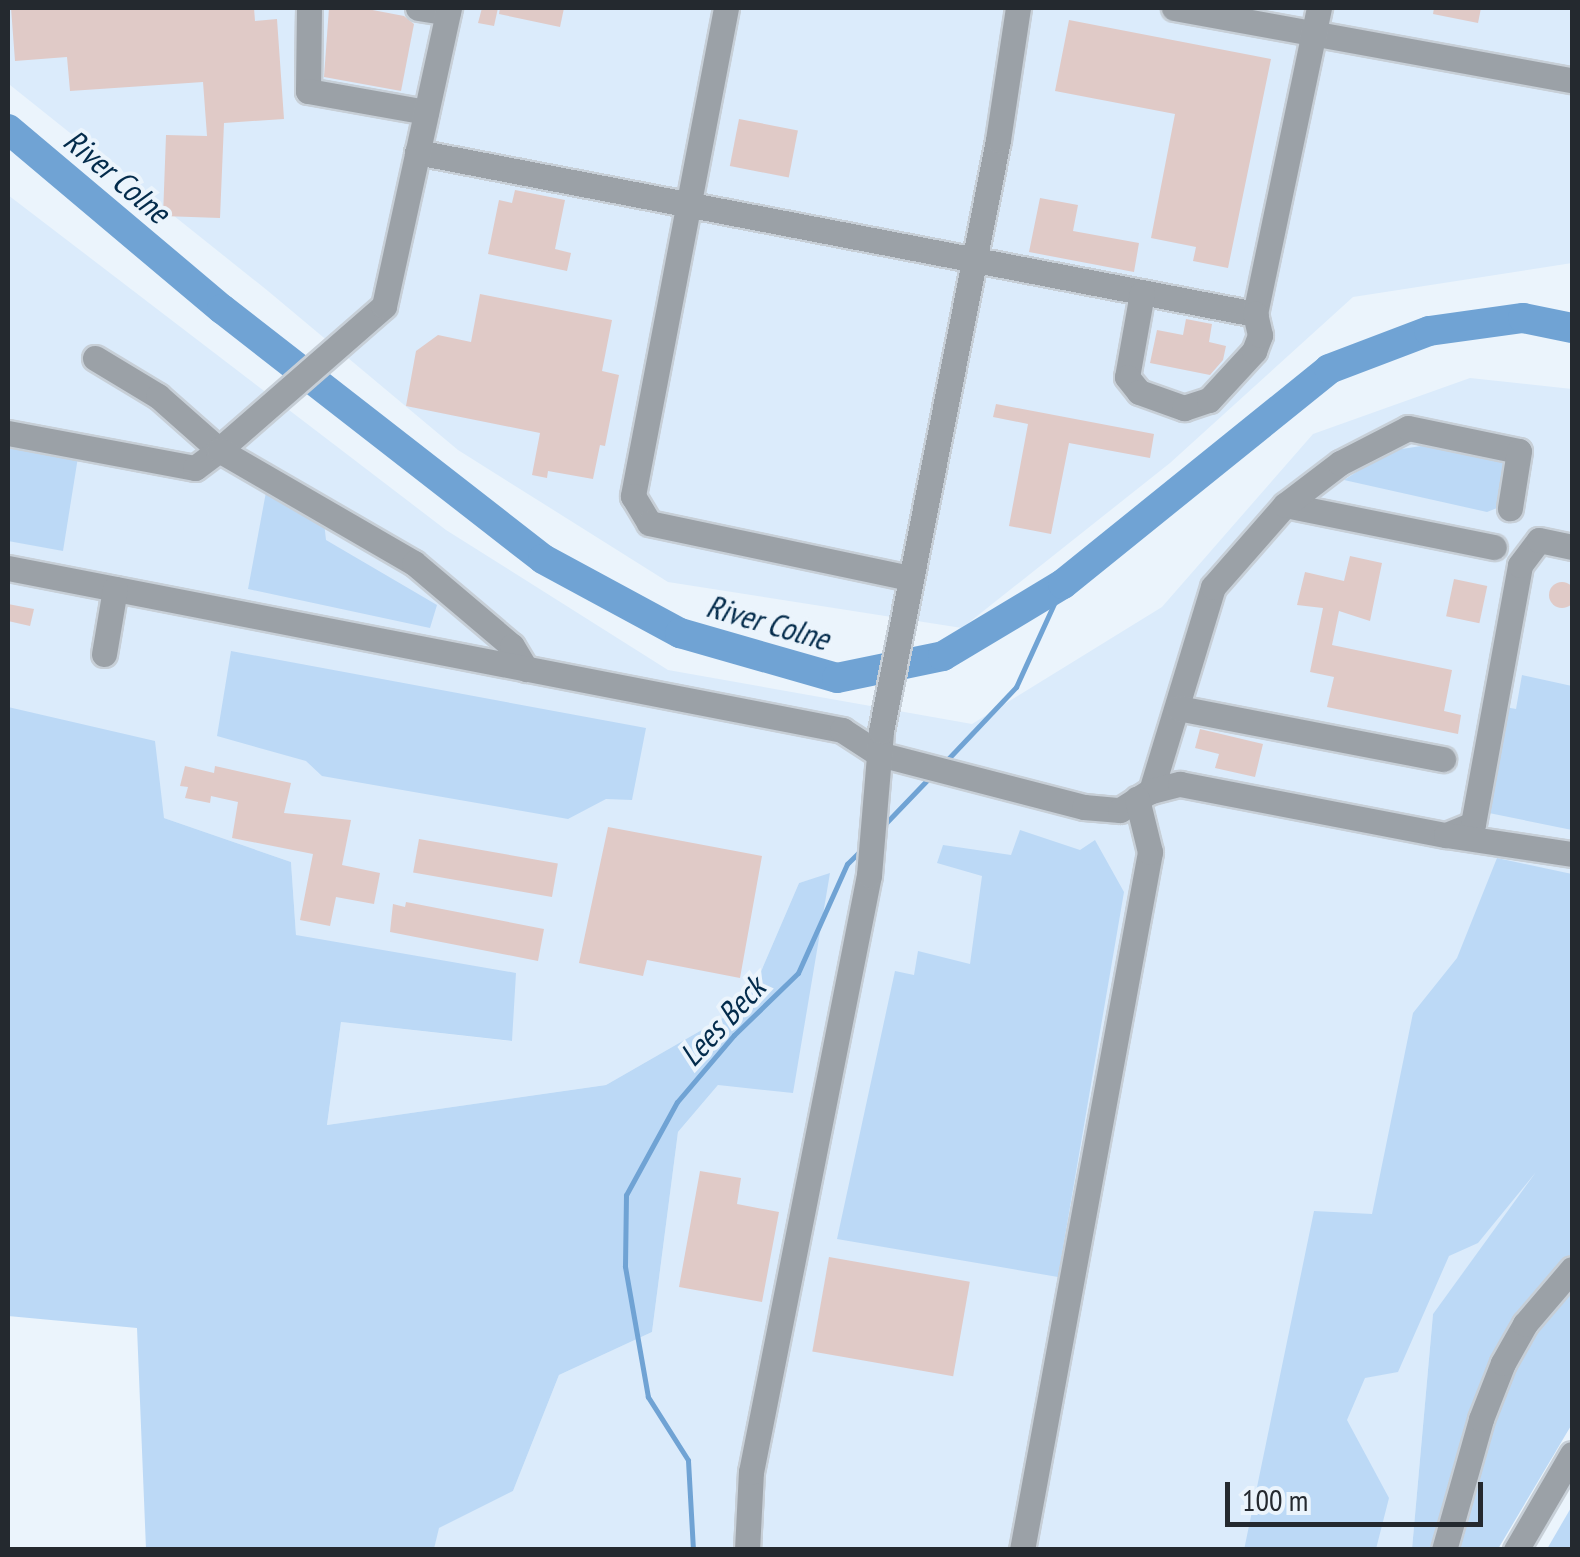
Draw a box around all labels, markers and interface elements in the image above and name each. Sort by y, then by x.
water label: River Colne [56,121,178,231]
water label: River Colne [702,586,834,658]
water label: Lees Beck [671,969,773,1073]
scale bar [1230,1462,1488,1524]
text: 100 m [1242,1480,1308,1519]

